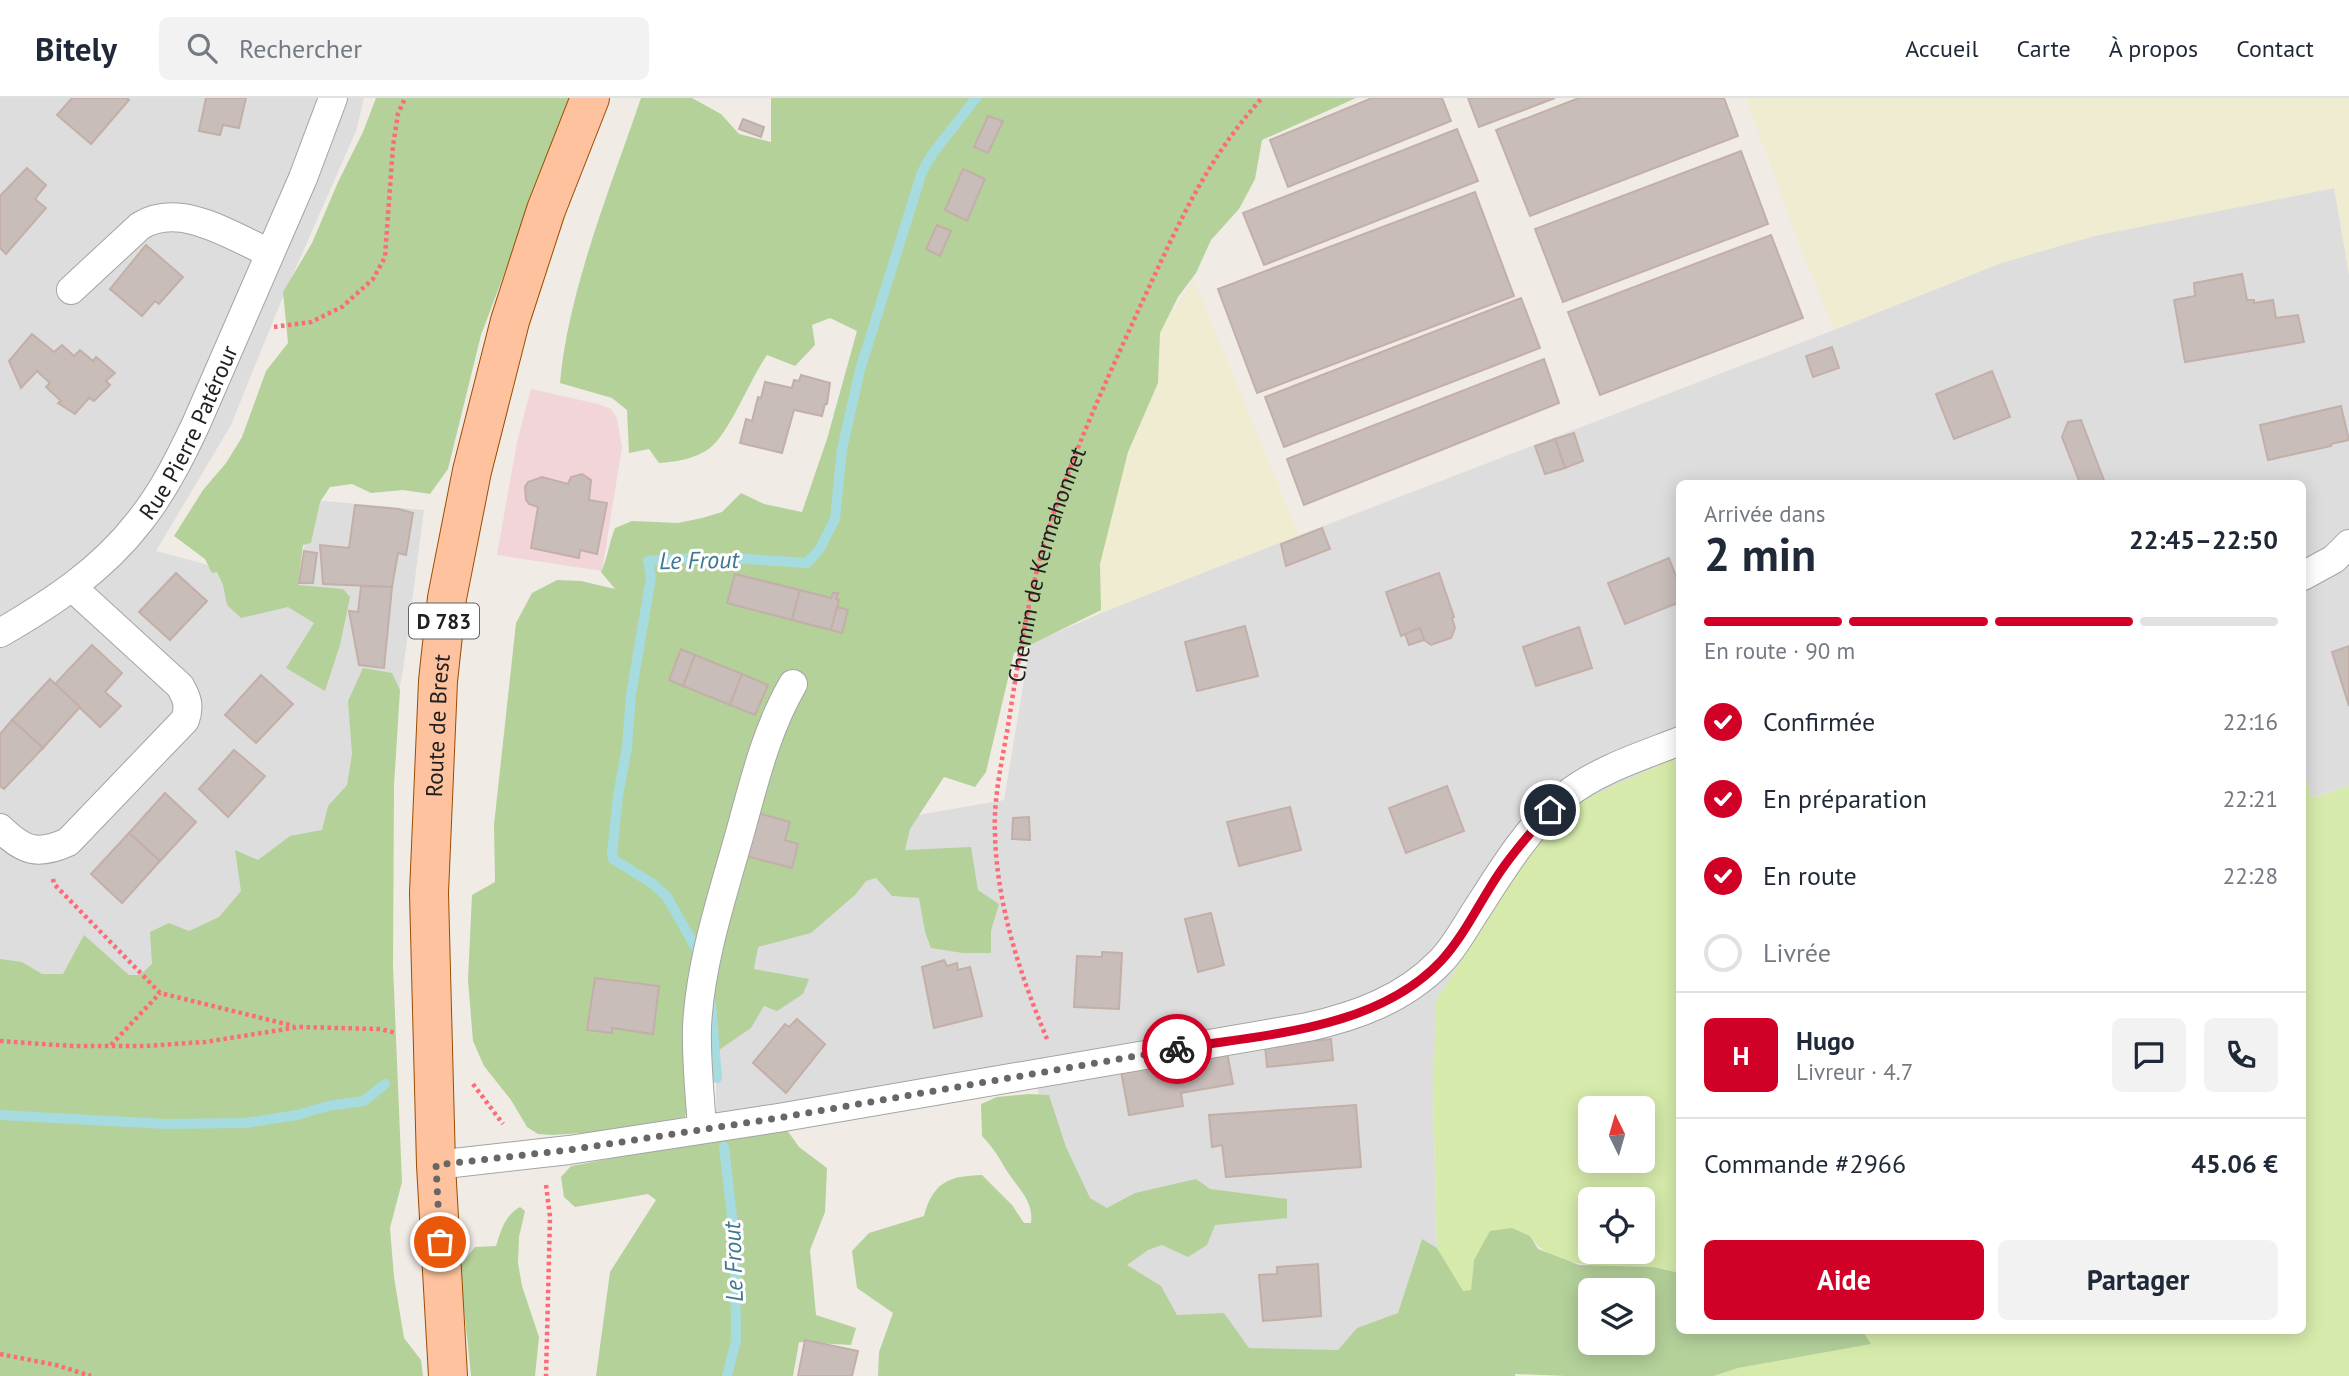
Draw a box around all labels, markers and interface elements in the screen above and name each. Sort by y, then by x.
search box [159,17,649,80]
text: Bitely [35,27,117,70]
icon: search [183,29,221,67]
text: Rechercher [239,32,362,65]
text: Accueil [1905,33,1979,64]
text: Carte [2017,33,2071,64]
text: À propos [2109,33,2198,64]
text: Contact [2236,33,2314,64]
street label: Rue Pierre Patérour [132,340,243,525]
street label: Chemin de Kermahonnet [1001,442,1092,684]
text: Arrivée dans [1704,499,1825,528]
text: 22:45–22:50 [2129,523,2278,556]
text: 2 min [1704,524,1816,584]
water label: Le Frout [659,544,741,576]
road number: D 783 [409,603,479,638]
text: En route · 90 m [1704,636,1855,665]
street label: Route de Brest [419,652,455,798]
icon: check [1704,703,1742,741]
text: Confirmée [1763,705,1875,738]
text: 22:16 [2223,707,2278,736]
pin [1520,780,1580,840]
icon: check [1704,780,1742,818]
text: En préparation [1763,782,1927,815]
text: 22:21 [2223,784,2278,813]
icon: home [1531,791,1569,829]
icon: check [1704,857,1742,895]
text: En route [1763,859,1857,892]
text: 22:28 [2223,861,2278,890]
text: Livrée [1763,936,1831,969]
courier [1142,1014,1212,1084]
button: chat [2112,1018,2186,1092]
button: phone [2204,1018,2278,1092]
text: Hugo [1796,1024,1855,1057]
icon: bike [1158,1030,1196,1068]
text: H [1733,1039,1749,1072]
text: Livreur · 4.7 [1796,1057,1913,1086]
north arrow [1578,1096,1656,1172]
map controls [1578,1096,1655,1355]
text: Commande #2966 [1704,1147,1906,1180]
text: 45.06 € [2191,1147,2278,1180]
button: locate [1578,1187,1655,1264]
pin [410,1212,470,1272]
water label: Le Frout [716,1220,750,1302]
icon: bag [421,1223,459,1261]
button: Aide [1704,1240,1984,1320]
button: Partager [1998,1240,2278,1320]
button: layers [1578,1278,1655,1355]

